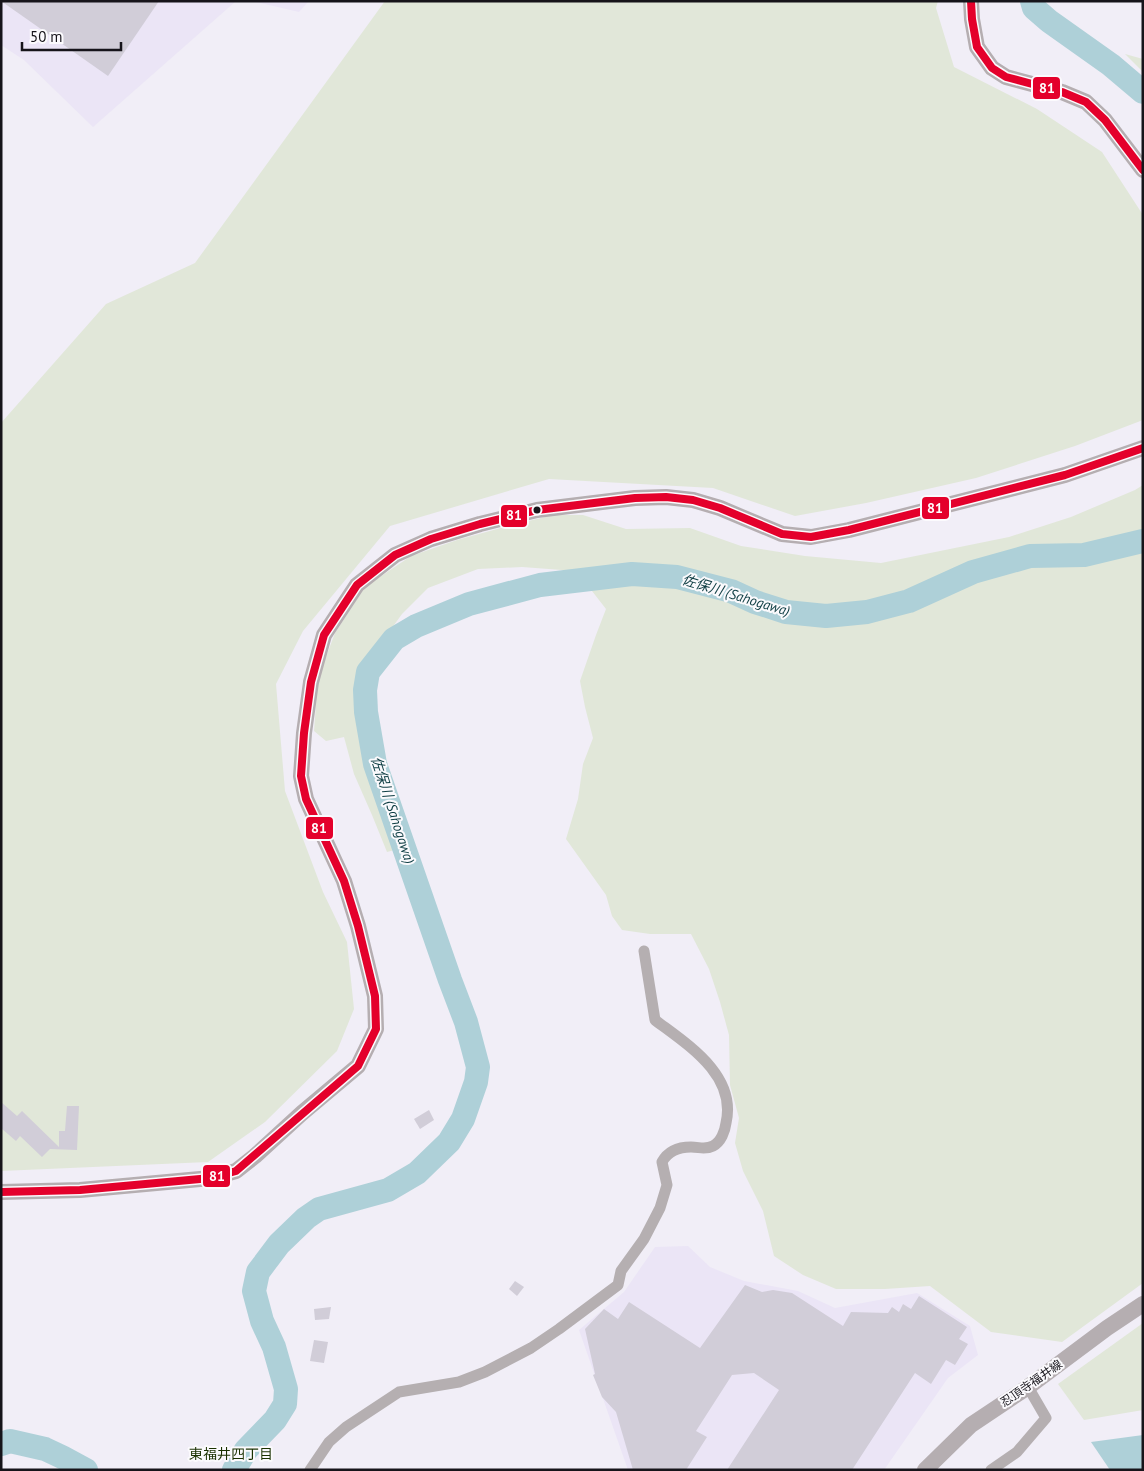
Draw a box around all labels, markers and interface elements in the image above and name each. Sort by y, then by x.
scale bar [22,20,121,52]
text: 50 m [30,27,63,46]
line badge: 81 [1032,76,1061,100]
text: 81 [1039,79,1055,97]
line badge: 81 [921,496,950,520]
text: 81 [927,499,943,517]
line badge: 81 [500,504,528,528]
unlabelled marker [532,505,542,515]
text: 81 [506,506,522,524]
water label: 佐保川 (Sahogawa) [680,570,792,620]
water label: 佐保川 (Sahogawa) [367,754,419,866]
line badge: 81 [305,816,334,840]
text: 81 [311,819,327,837]
line badge: 81 [202,1164,231,1188]
text: 81 [209,1167,225,1185]
street label: 忍頂寺福井線 [997,1356,1065,1410]
district label: 東福井四丁目 [189,1445,273,1463]

